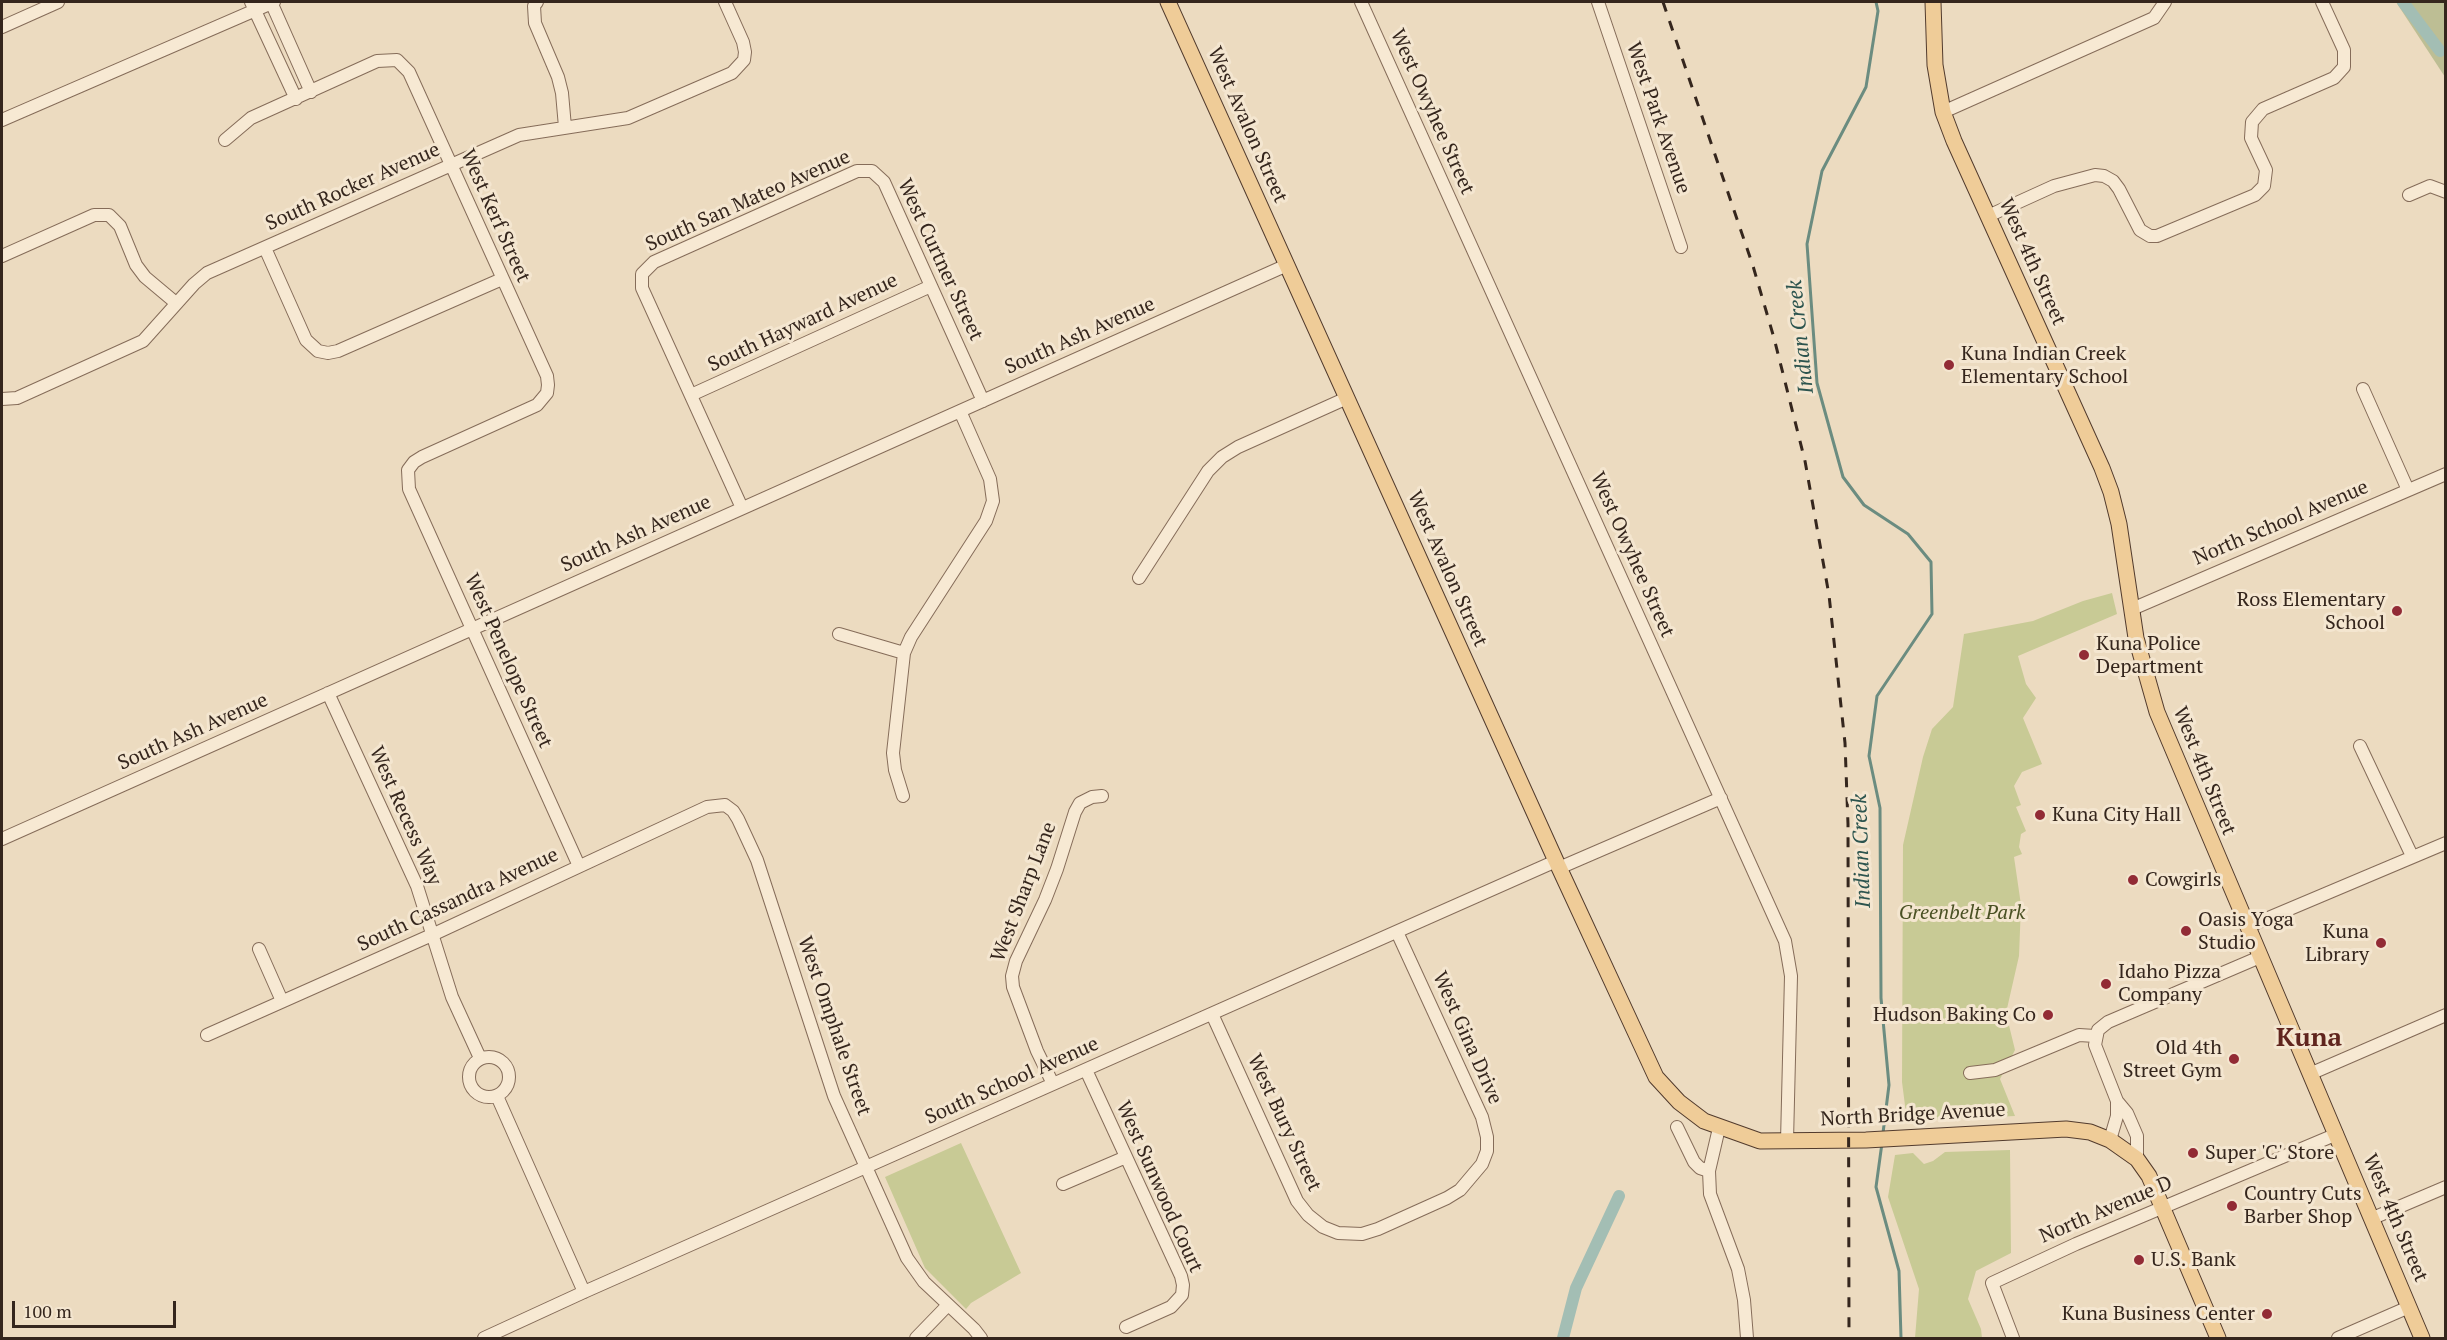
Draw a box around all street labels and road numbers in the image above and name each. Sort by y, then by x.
street label: West Owyhee Street [1385,26,1479,198]
street label: West Park Avenue [1621,39,1695,197]
street label: West Avalon Street [1202,43,1292,207]
street label: South Rocker Avenue [262,138,444,236]
street label: South San Mateo Avenue [642,145,854,257]
street label: West Kerf Street [455,146,535,286]
street label: West Curtner Street [892,175,988,345]
street label: West 4th Street [1993,195,2071,329]
street label: South Hayward Avenue [704,269,902,377]
street label: South Ash Avenue [1001,292,1159,380]
street label: West Owyhee Street [1585,469,1679,641]
street label: North School Avenue [2190,475,2372,571]
street label: West Avalon Street [1402,487,1492,651]
street label: South Ash Avenue [557,490,715,578]
street label: West Penelope Street [459,570,557,752]
street label: South Ash Avenue [114,688,272,776]
street label: West 4th Street [2167,703,2241,839]
street label: West Recess Way [364,743,446,889]
street label: West Sharp Lane [986,819,1062,965]
street label: South Cassandra Avenue [354,843,562,957]
street label: West Omphale Street [792,933,876,1119]
street label: West Gina Drive [1427,968,1507,1108]
street label: South School Avenue [921,1032,1103,1130]
street label: West Bury Street [1242,1051,1326,1195]
street label: West Sunwood Court [1110,1098,1208,1276]
street label: North Bridge Avenue [1820,1098,2006,1132]
street label: West 4th Street [2357,1151,2433,1285]
street label: North Avenue D [2036,1171,2176,1249]

